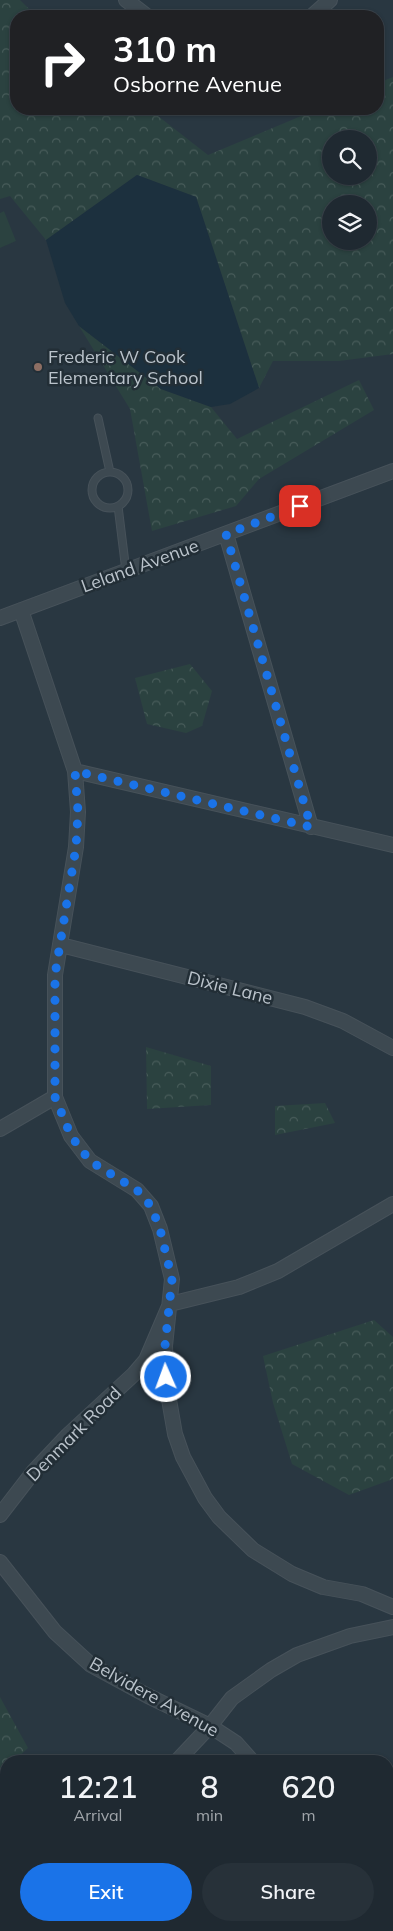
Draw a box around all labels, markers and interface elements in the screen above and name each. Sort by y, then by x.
text: 310 m [113,27,217,71]
icon: right [30,30,95,95]
text: Osborne Avenue [113,70,282,98]
map controls [322,130,377,250]
button: search [322,130,377,185]
button: layers [322,195,377,250]
place label: Frederic W Cook Elementary School [48,345,203,389]
marker: Frederic W Cook Elementary School [32,361,44,373]
pin [279,485,321,527]
icon: arrive [286,492,314,520]
street label: Leland Avenue [78,534,202,597]
street label: Dixie Lane [185,966,275,1009]
position arrow [139,1350,191,1402]
street label: Denmark Road [21,1381,126,1486]
street label: Belvidere Avenue [86,1652,223,1742]
text: 12:21 [58,1768,138,1806]
text: 8 [201,1768,219,1806]
text: 620 [282,1768,336,1806]
text: Arrival [74,1805,122,1825]
text: min [196,1805,223,1825]
text: m [302,1805,316,1825]
button: Exit [20,1863,192,1921]
button: Share [202,1863,374,1921]

